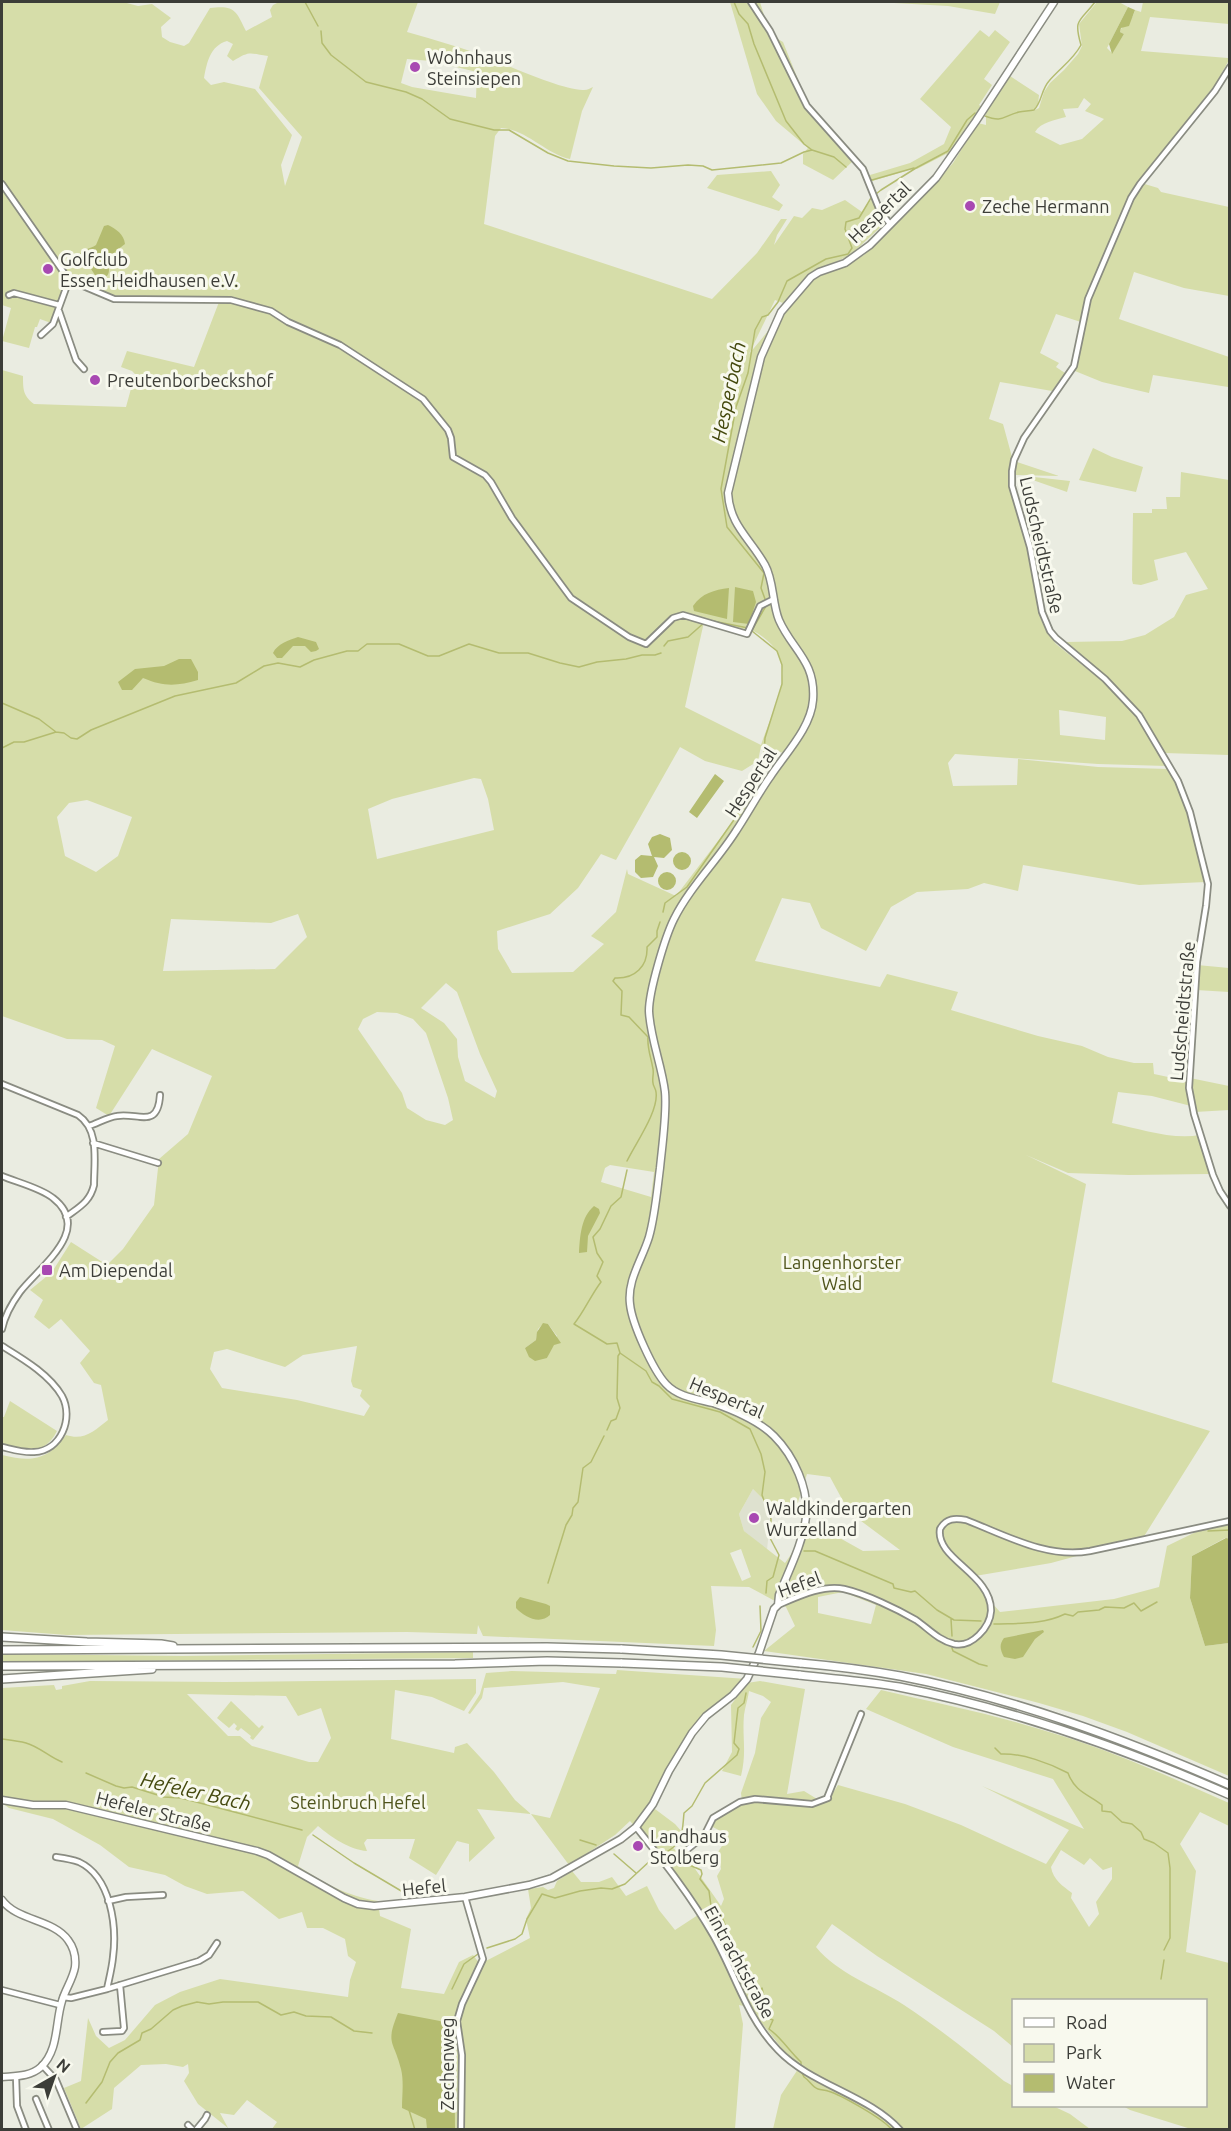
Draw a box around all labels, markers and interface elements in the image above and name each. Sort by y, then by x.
place label: Wohnhaus Steinsiepen [427,47,521,88]
marker: Wohnhaus Steinsiepen [408,60,422,74]
street label: Hespertal [844,177,914,246]
place label: Zeche Hermann [982,196,1109,216]
marker: Zeche Hermann [963,199,977,213]
place label: Golfclub Essen-Heidhausen e.V. [60,249,238,290]
marker: Golfclub Essen-Heidhausen e.V. [41,262,55,276]
water label: Hesperbach [706,340,750,444]
place label: Preutenborbeckshof [107,370,273,390]
marker: Preutenborbeckshof [88,373,102,387]
street label: Ludscheidtstraße [1017,475,1067,615]
street label: Hespertal [720,743,780,820]
street label: Ludscheidtstraße [1166,940,1198,1082]
park label: Langenhorster Wald [783,1252,901,1293]
place label: Am Diependal [59,1260,173,1280]
marker: Am Diependal [40,1263,54,1277]
street label: Hespertal [687,1372,767,1422]
place label: Waldkindergarten Wurzelland [766,1498,911,1539]
marker: Waldkindergarten Wurzelland [747,1511,761,1525]
street label: Hefel [775,1567,823,1601]
water label: Hefeler Bach [139,1767,253,1815]
street label: Hefeler Straße [94,1787,214,1835]
park label: Steinbruch Hefel [290,1792,426,1812]
place label: Landhaus Stolberg [650,1826,727,1867]
marker: Landhaus Stolberg [631,1839,645,1853]
street label: Hefel [401,1875,447,1899]
street label: Eintrachtstraße [701,1902,779,2022]
legend [1012,1999,1207,2107]
text: Road [1066,2012,1108,2032]
street label: Zechenweg [437,2017,457,2111]
text: Park [1066,2042,1102,2062]
north arrow [24,2047,84,2107]
text: N [53,2055,74,2076]
text: Water [1066,2072,1116,2092]

